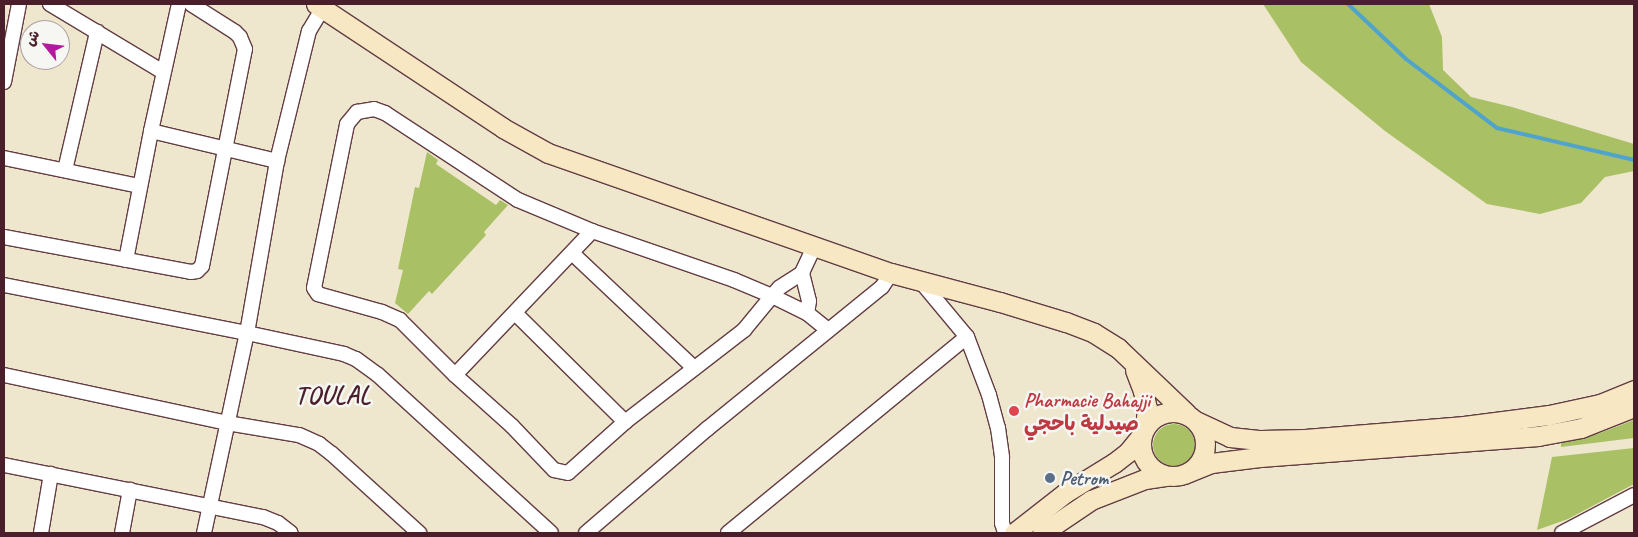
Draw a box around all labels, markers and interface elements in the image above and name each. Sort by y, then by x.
north arrow [20,20,70,70]
text: ش [21,27,43,49]
district label: TOULAL [295,380,371,410]
place label: Pharmacie Bahajji صيدلية باحجي [1024,388,1151,435]
marker: Pharmacie Bahajji صيدلية باحجي [1008,405,1020,417]
place label: Petrom [1060,466,1108,490]
marker: Petrom [1044,472,1056,484]

